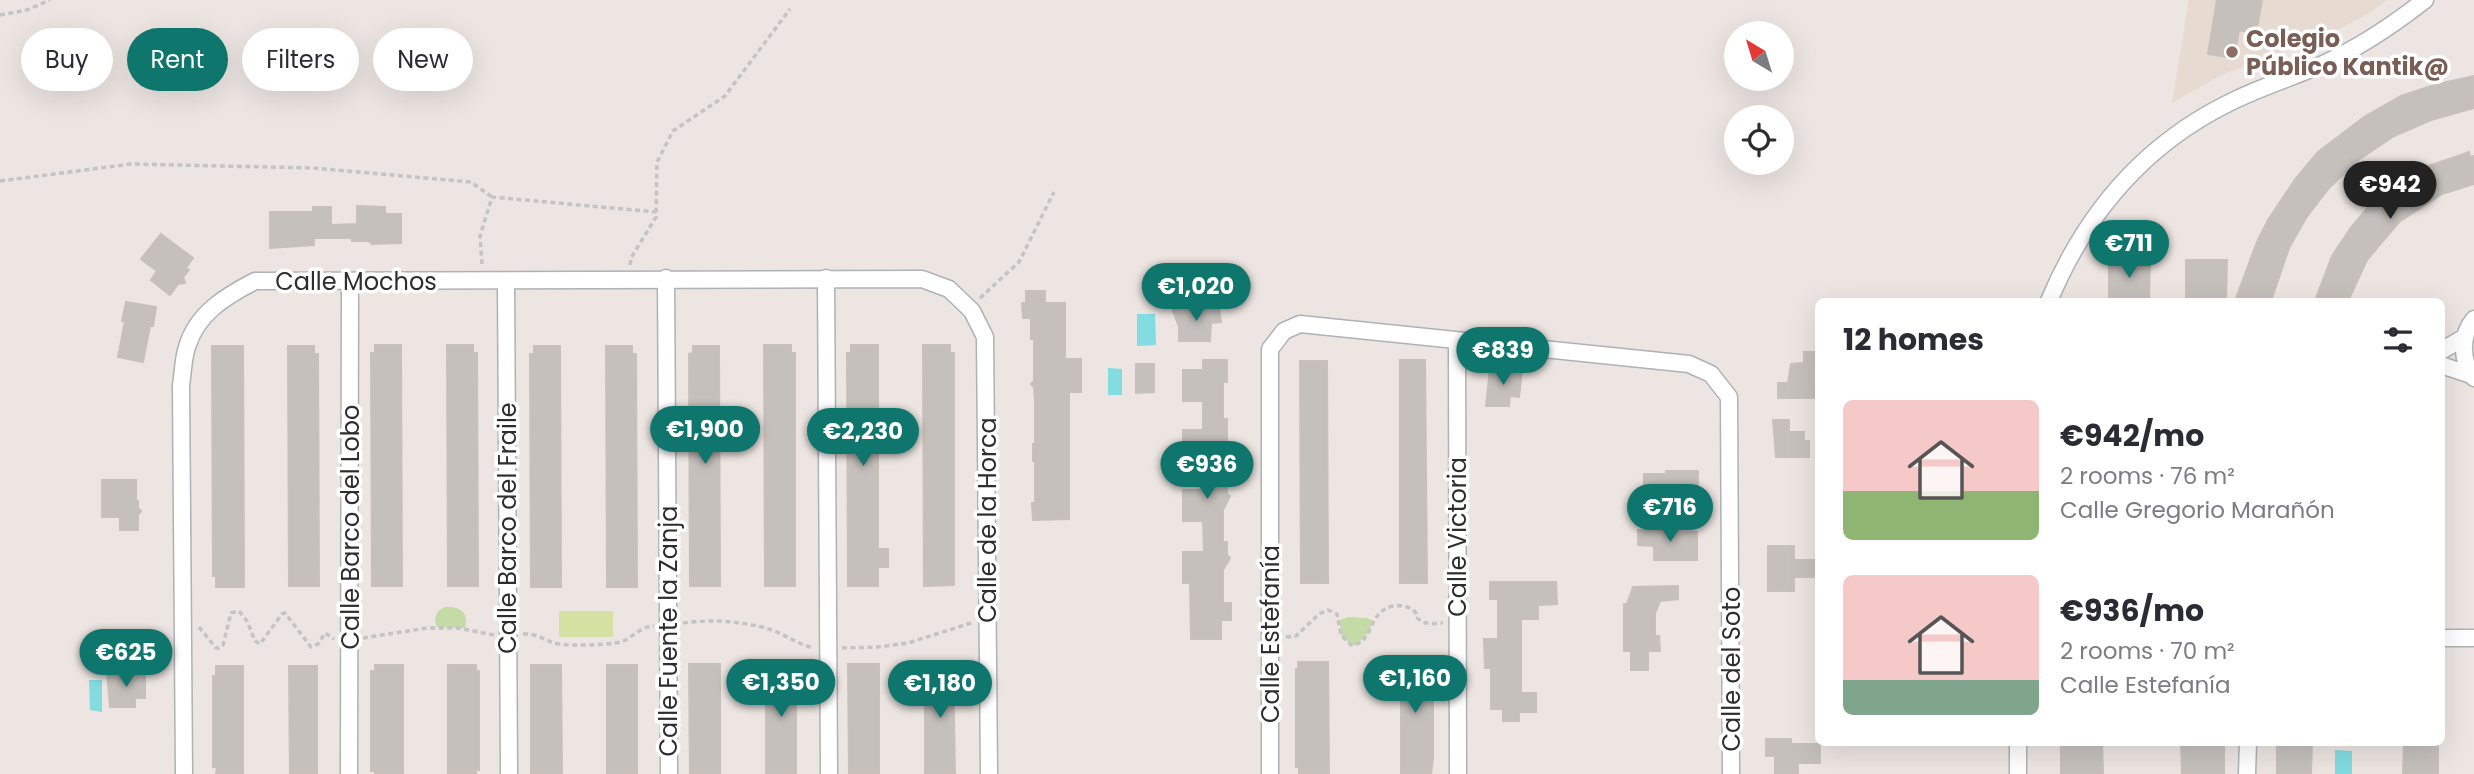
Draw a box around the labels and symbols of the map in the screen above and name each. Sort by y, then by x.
north arrow [1724,21,1794,91]
place label: Colegio Público Kantik@ [2246,22,2449,83]
marker: Colegio Público Kantik@ [2224,44,2240,60]
pin: €942 [2349,162,2431,221]
pin: €711 [2088,220,2170,280]
pin: €1,020 [1139,264,1253,323]
street label: Calle Mochos [275,265,437,298]
pin: €839 [1462,328,1544,387]
street label: Calle Barco del Fraile [491,402,524,654]
street label: Calle Barco del Lobo [334,405,367,649]
pin: €1,900 [648,406,762,466]
pin: €2,230 [806,408,920,468]
street label: Calle de la Horca [971,417,1004,623]
pin: €936 [1166,442,1248,501]
street label: Calle Victoria [1441,457,1474,617]
pin: €716 [1629,484,1711,544]
street label: Calle Fuente la Zanja [652,506,685,756]
street label: Calle Estefanía [1254,545,1287,723]
street label: Calle del Soto [1715,587,1748,751]
pin: €625 [85,630,167,689]
pin: €1,160 [1358,656,1472,715]
pin: €1,350 [724,660,838,719]
pin: €1,180 [883,660,997,720]

